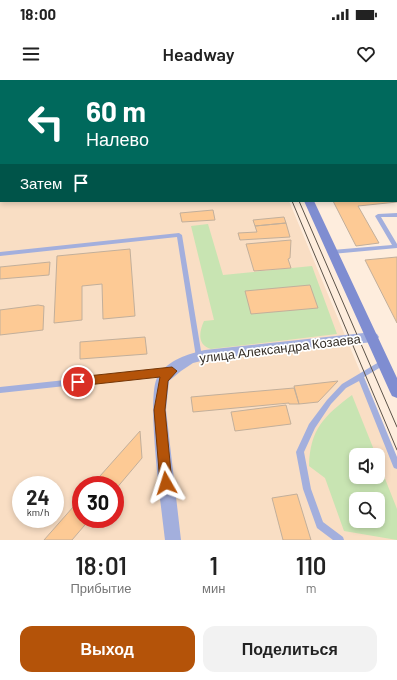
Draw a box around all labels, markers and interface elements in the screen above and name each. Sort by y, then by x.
text: 18:00 [20,5,56,23]
icon: menu [20,43,42,65]
text: Headway [163,43,234,65]
icon: heart [355,43,377,65]
text: 60 m [86,94,146,128]
icon: left [20,96,72,148]
text: Налево [86,128,149,150]
icon: arrive [70,172,92,194]
text: Затем [20,174,62,192]
street label: улица Александра Козаева [198,330,362,366]
pin [61,365,95,399]
icon: arrive [67,371,89,393]
map controls [349,448,385,528]
button: sound [349,448,385,484]
position arrow [145,462,187,504]
speed limit sign: 30 [72,476,124,528]
text: 24 [26,485,50,509]
button: search [349,492,385,528]
text: km/h [27,506,49,518]
text: 18:01 [75,551,127,580]
text: 1 [209,551,218,580]
text: 110 [296,551,327,580]
text: Прибытие [70,580,132,596]
text: мин [202,580,225,596]
text: m [306,580,317,596]
button: Выход [20,626,195,672]
button: Поделиться [203,626,377,672]

